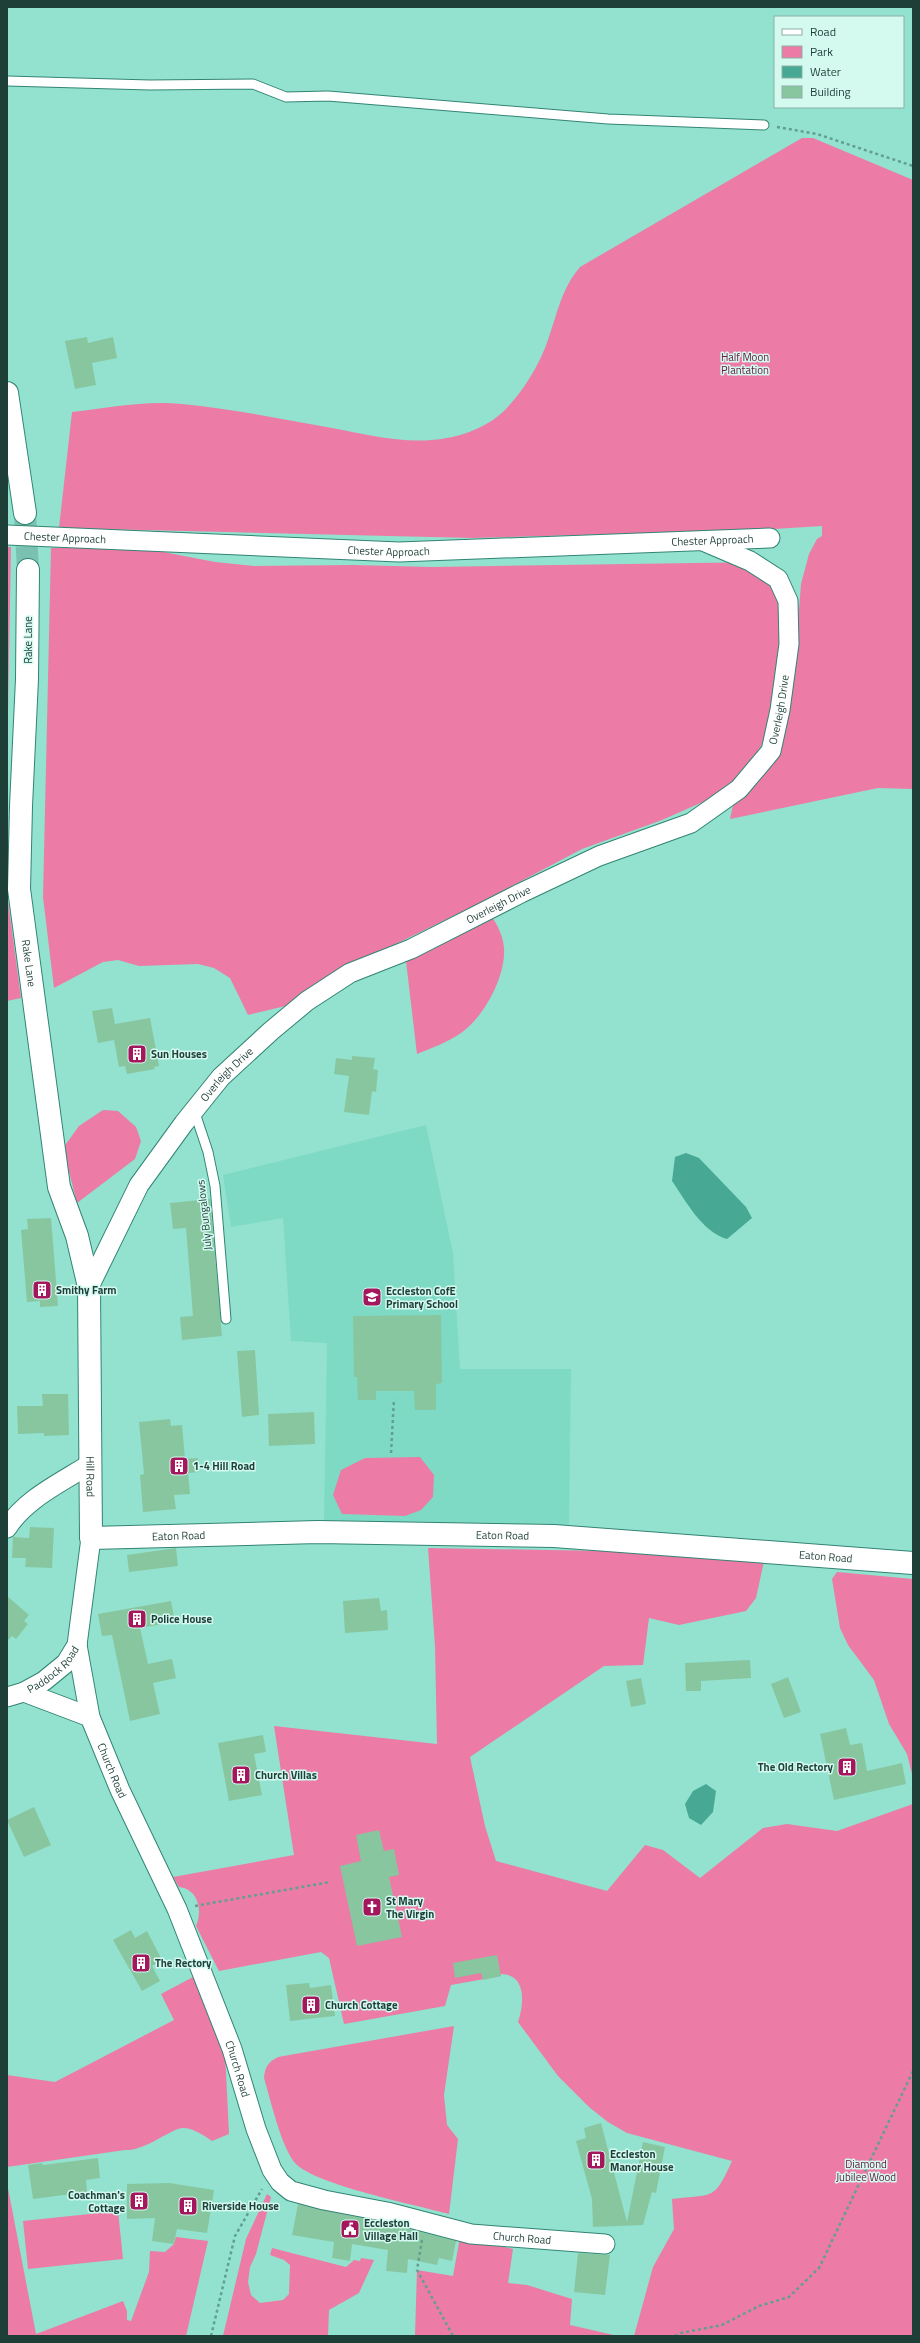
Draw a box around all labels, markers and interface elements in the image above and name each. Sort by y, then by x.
legend [774,16,904,108]
text: Road [810,22,836,41]
text: Park [810,42,833,61]
text: Water [810,62,841,81]
text: Building [810,82,851,101]
park label: Half Moon Plantation [721,349,769,378]
street label: Chester Approach [24,528,106,547]
street label: Chester Approach [671,531,754,550]
street label: Chester Approach [347,542,430,560]
street label: Rake Lane [20,616,36,664]
street label: Overleigh Drive [765,673,793,746]
street label: Overleigh Drive [463,881,534,928]
street label: Rake Lane [18,938,40,988]
building icon: Sun Houses [126,1043,148,1065]
street label: Overleigh Drive [196,1043,257,1105]
place label: Sun Houses [151,1046,207,1062]
street label: July Bungalows [192,1179,216,1251]
building icon: Smithy Farm [31,1279,53,1301]
place label: Smithy Farm [56,1282,117,1298]
place label: Eccleston CofE Primary School [386,1283,458,1312]
school or university icon: Eccleston CofE Primary School [361,1286,383,1308]
building icon: 1-4 Hill Road [168,1455,190,1477]
street label: Hill Road [82,1456,99,1497]
place label: 1-4 Hill Road [193,1458,255,1474]
street label: Eaton Road [152,1527,206,1544]
street label: Eaton Road [476,1527,529,1544]
street label: Eaton Road [798,1546,853,1566]
building icon: Police House [126,1608,148,1630]
place label: Police House [151,1611,213,1627]
street label: Paddock Road [24,1643,83,1697]
street label: Church Road [93,1740,131,1801]
building icon: The Old Rectory [836,1756,858,1778]
place label: The Old Rectory [758,1759,833,1775]
building icon: Church Villas [230,1764,252,1786]
place label: Church Villas [255,1767,317,1783]
place label: St Mary The Virgin [386,1893,434,1922]
church icon: St Mary The Virgin [361,1896,383,1918]
building icon: The Rectory [130,1952,152,1974]
place label: The Rectory [155,1955,212,1971]
building icon: Church Cottage [300,1994,322,2016]
place label: Church Cottage [325,1997,398,2013]
street label: Church Road [221,2038,254,2099]
place label: Eccleston Manor House [610,2146,674,2175]
building icon: Eccleston Manor House [585,2149,607,2171]
park label: Diamond Jubilee Wood [836,2156,896,2185]
place label: Coachman's Cottage [68,2187,125,2216]
building icon: Coachman's Cottage [128,2190,150,2212]
building icon: Riverside House [177,2195,199,2217]
place label: Riverside House [202,2198,279,2214]
place label: Eccleston Village Hall [364,2215,418,2244]
public building icon: Eccleston Village Hall [339,2218,361,2240]
street label: Church Road [492,2228,552,2248]

